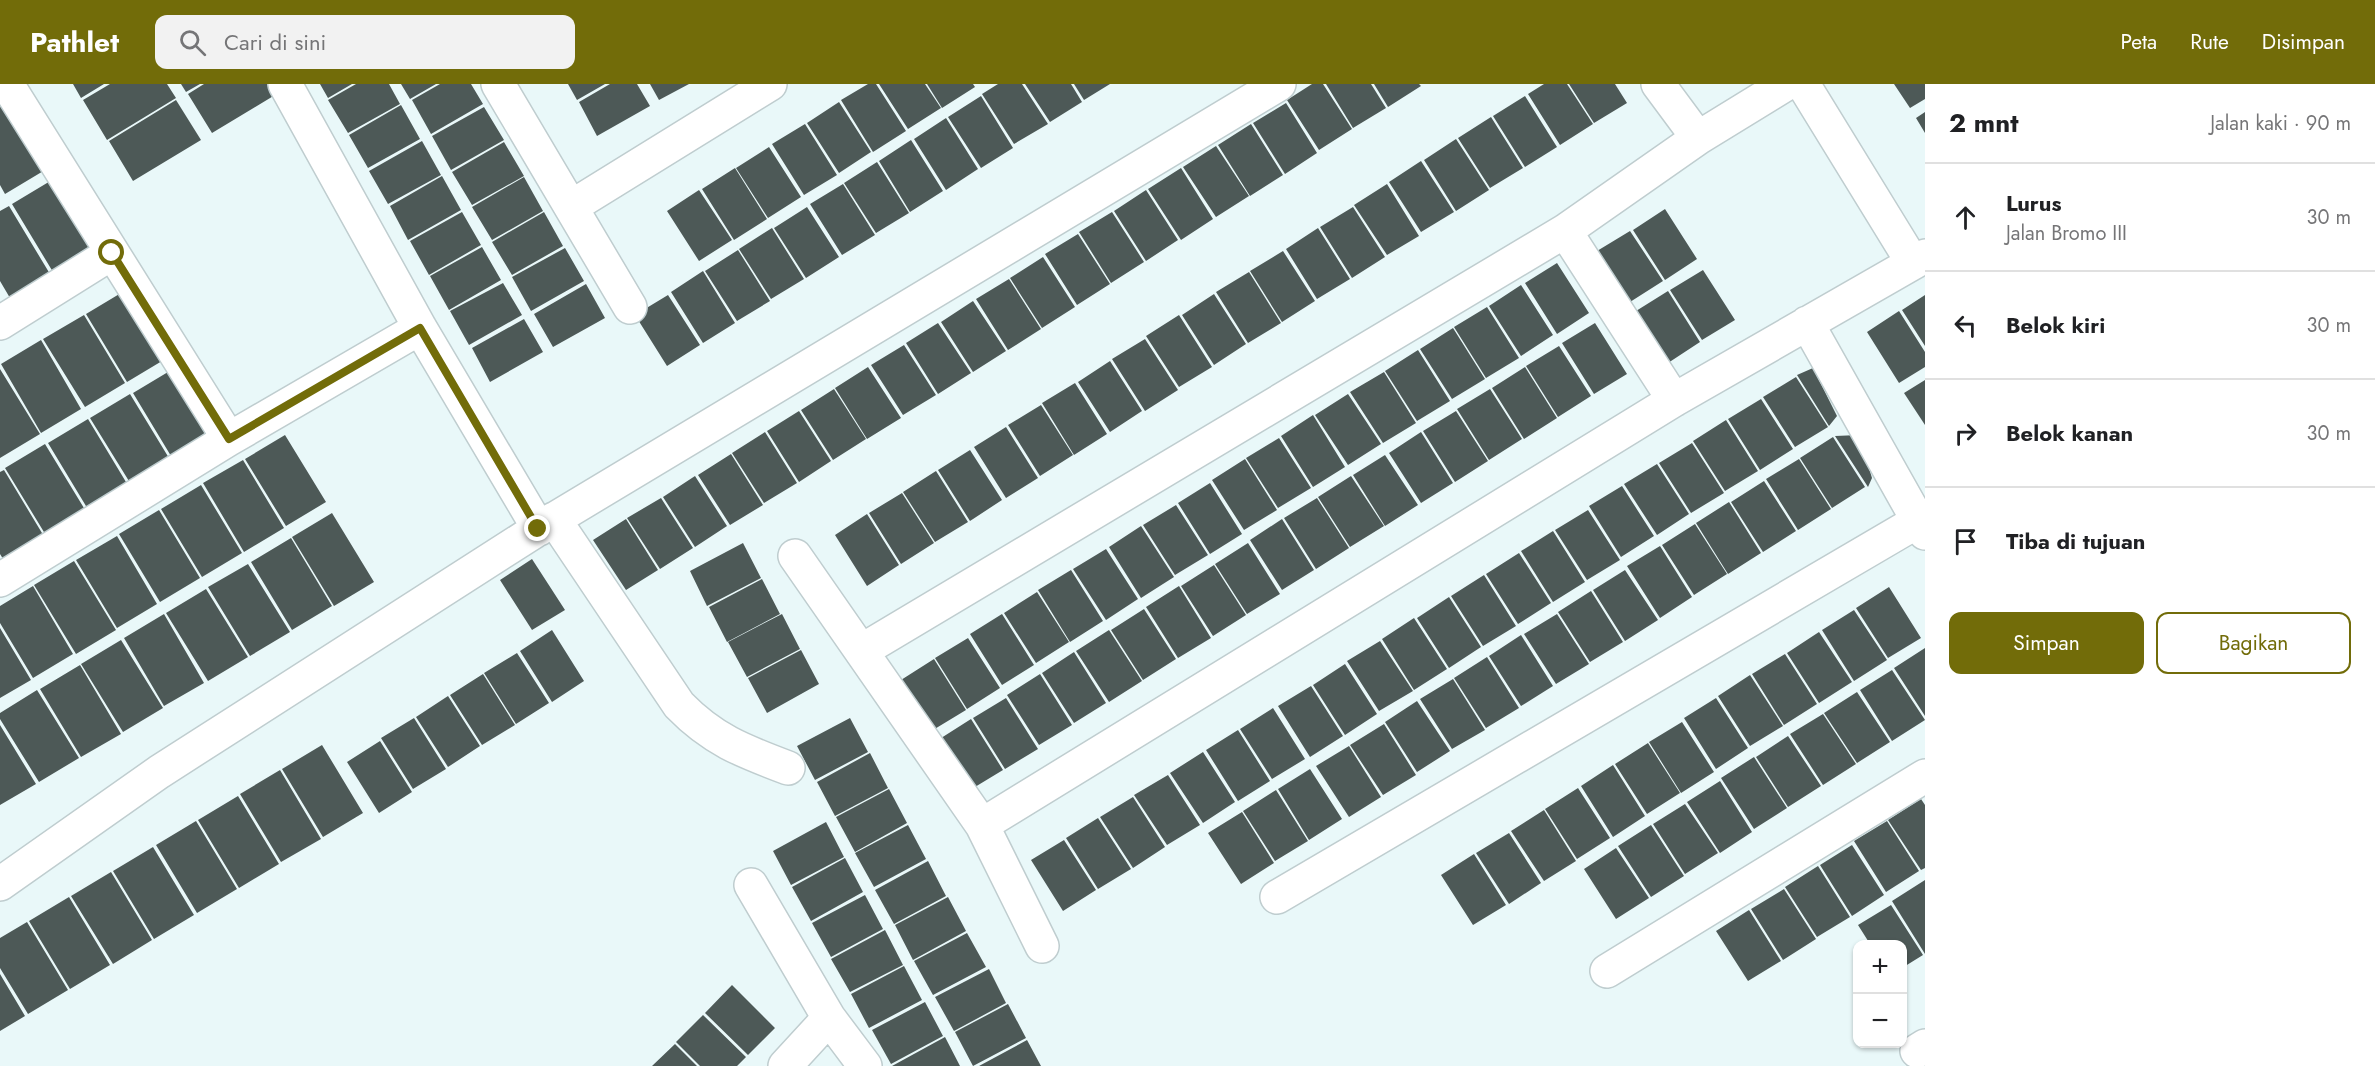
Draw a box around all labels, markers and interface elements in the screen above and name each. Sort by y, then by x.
search box [155,15,575,69]
text: Pathlet [30,22,119,63]
icon: search [176,26,209,59]
text: Cari di sini [224,26,326,58]
text: Peta [2120,27,2157,57]
text: Rute [2190,27,2229,57]
text: Disimpan [2262,27,2345,57]
text: 2 mnt [1949,104,2018,142]
text: Jalan kaki · 90 m [2210,109,2351,138]
text: Lurus [2006,187,2062,219]
icon: ahead [1949,201,1982,234]
text: 30 m [2306,203,2351,232]
text: Jalan Bromo III [2006,219,2127,248]
route start [98,239,124,265]
icon: left [1949,309,1982,342]
text: Belok kiri [2006,309,2105,341]
text: 30 m [2306,311,2351,340]
icon: right [1949,417,1982,450]
text: Belok kanan [2006,417,2133,449]
text: 30 m [2306,419,2351,448]
route end [524,515,550,541]
icon: arrive [1949,525,1982,558]
text: Tiba di tujuan [2006,525,2145,557]
button: Simpan [1949,612,2144,674]
button: Bagikan [2156,612,2351,674]
map controls [1853,940,1907,1048]
button: + [1853,940,1907,994]
button: − [1853,994,1907,1048]

